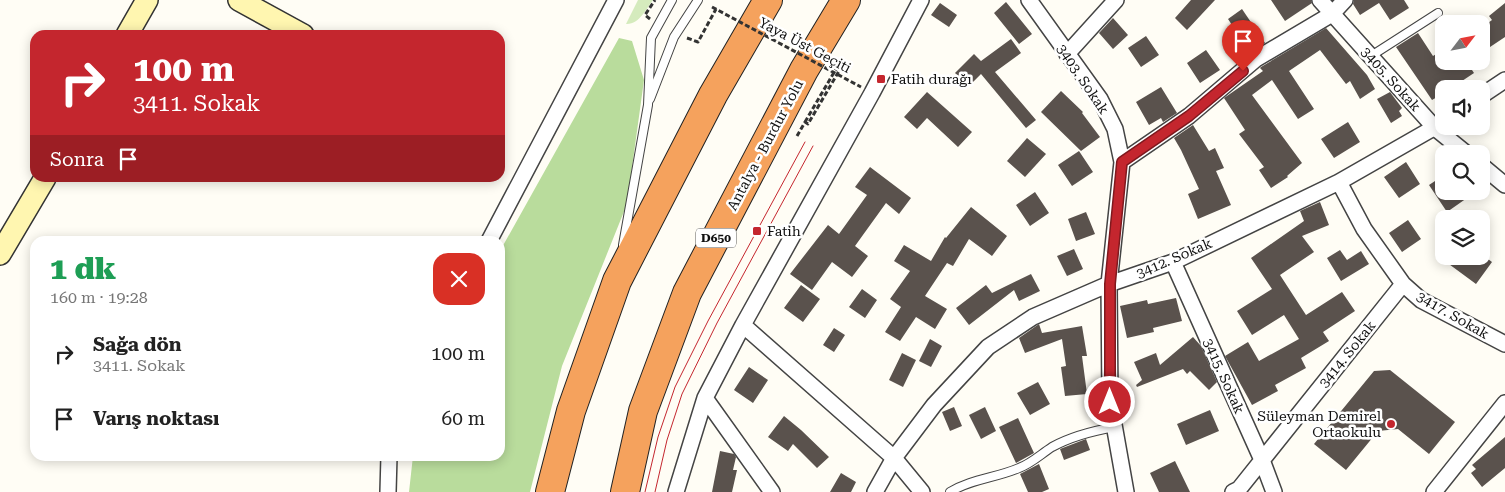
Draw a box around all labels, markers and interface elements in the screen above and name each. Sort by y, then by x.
street label: Yaya Üst Geçiti [756,14,854,76]
north arrow [1435,15,1490,70]
map controls [1435,15,1490,265]
pin [1222,20,1264,71]
icon: arrive [1229,27,1257,55]
street label: 3403. Sokak [1054,41,1112,117]
street label: 3405. Sokak [1358,44,1424,114]
text: 100 m [133,49,234,90]
icon: right [50,50,115,115]
place label: Fatih durağı [891,71,972,87]
marker: Fatih durağı [875,73,887,85]
street label: Antalya - Burdur Yolu [724,77,806,213]
button: sound [1435,80,1490,135]
text: 3411. Sokak [133,91,260,116]
icon: arrive [114,145,142,173]
button: search [1435,145,1490,200]
text: Sonra [50,148,104,171]
button: layers [1435,210,1490,265]
place label: Fatih [767,223,801,239]
marker: Fatih [751,225,763,237]
road number: D650 [696,228,736,248]
street label: 3412. Sokak [1134,235,1214,281]
text: 1 dk [50,251,116,286]
button: close [433,253,485,305]
text: 160 m · 19:28 [50,288,148,307]
street label: 3417. Sokak [1414,288,1492,342]
street label: 3414. Sokak [1315,317,1379,390]
text: Sağa dön [93,333,181,356]
street label: 3415. Sokak [1200,336,1248,416]
icon: right [50,340,78,368]
text: 100 m [431,342,485,365]
text: 3411. Sokak [93,356,185,375]
position arrow [1083,375,1135,427]
icon: arrive [50,405,78,433]
text: Varış noktası [93,407,219,430]
text: 60 m [442,407,485,430]
place label: Süleyman Demirel Ortaokulu [1257,408,1382,440]
marker: Süleyman Demirel Ortaokulu [1385,418,1397,430]

